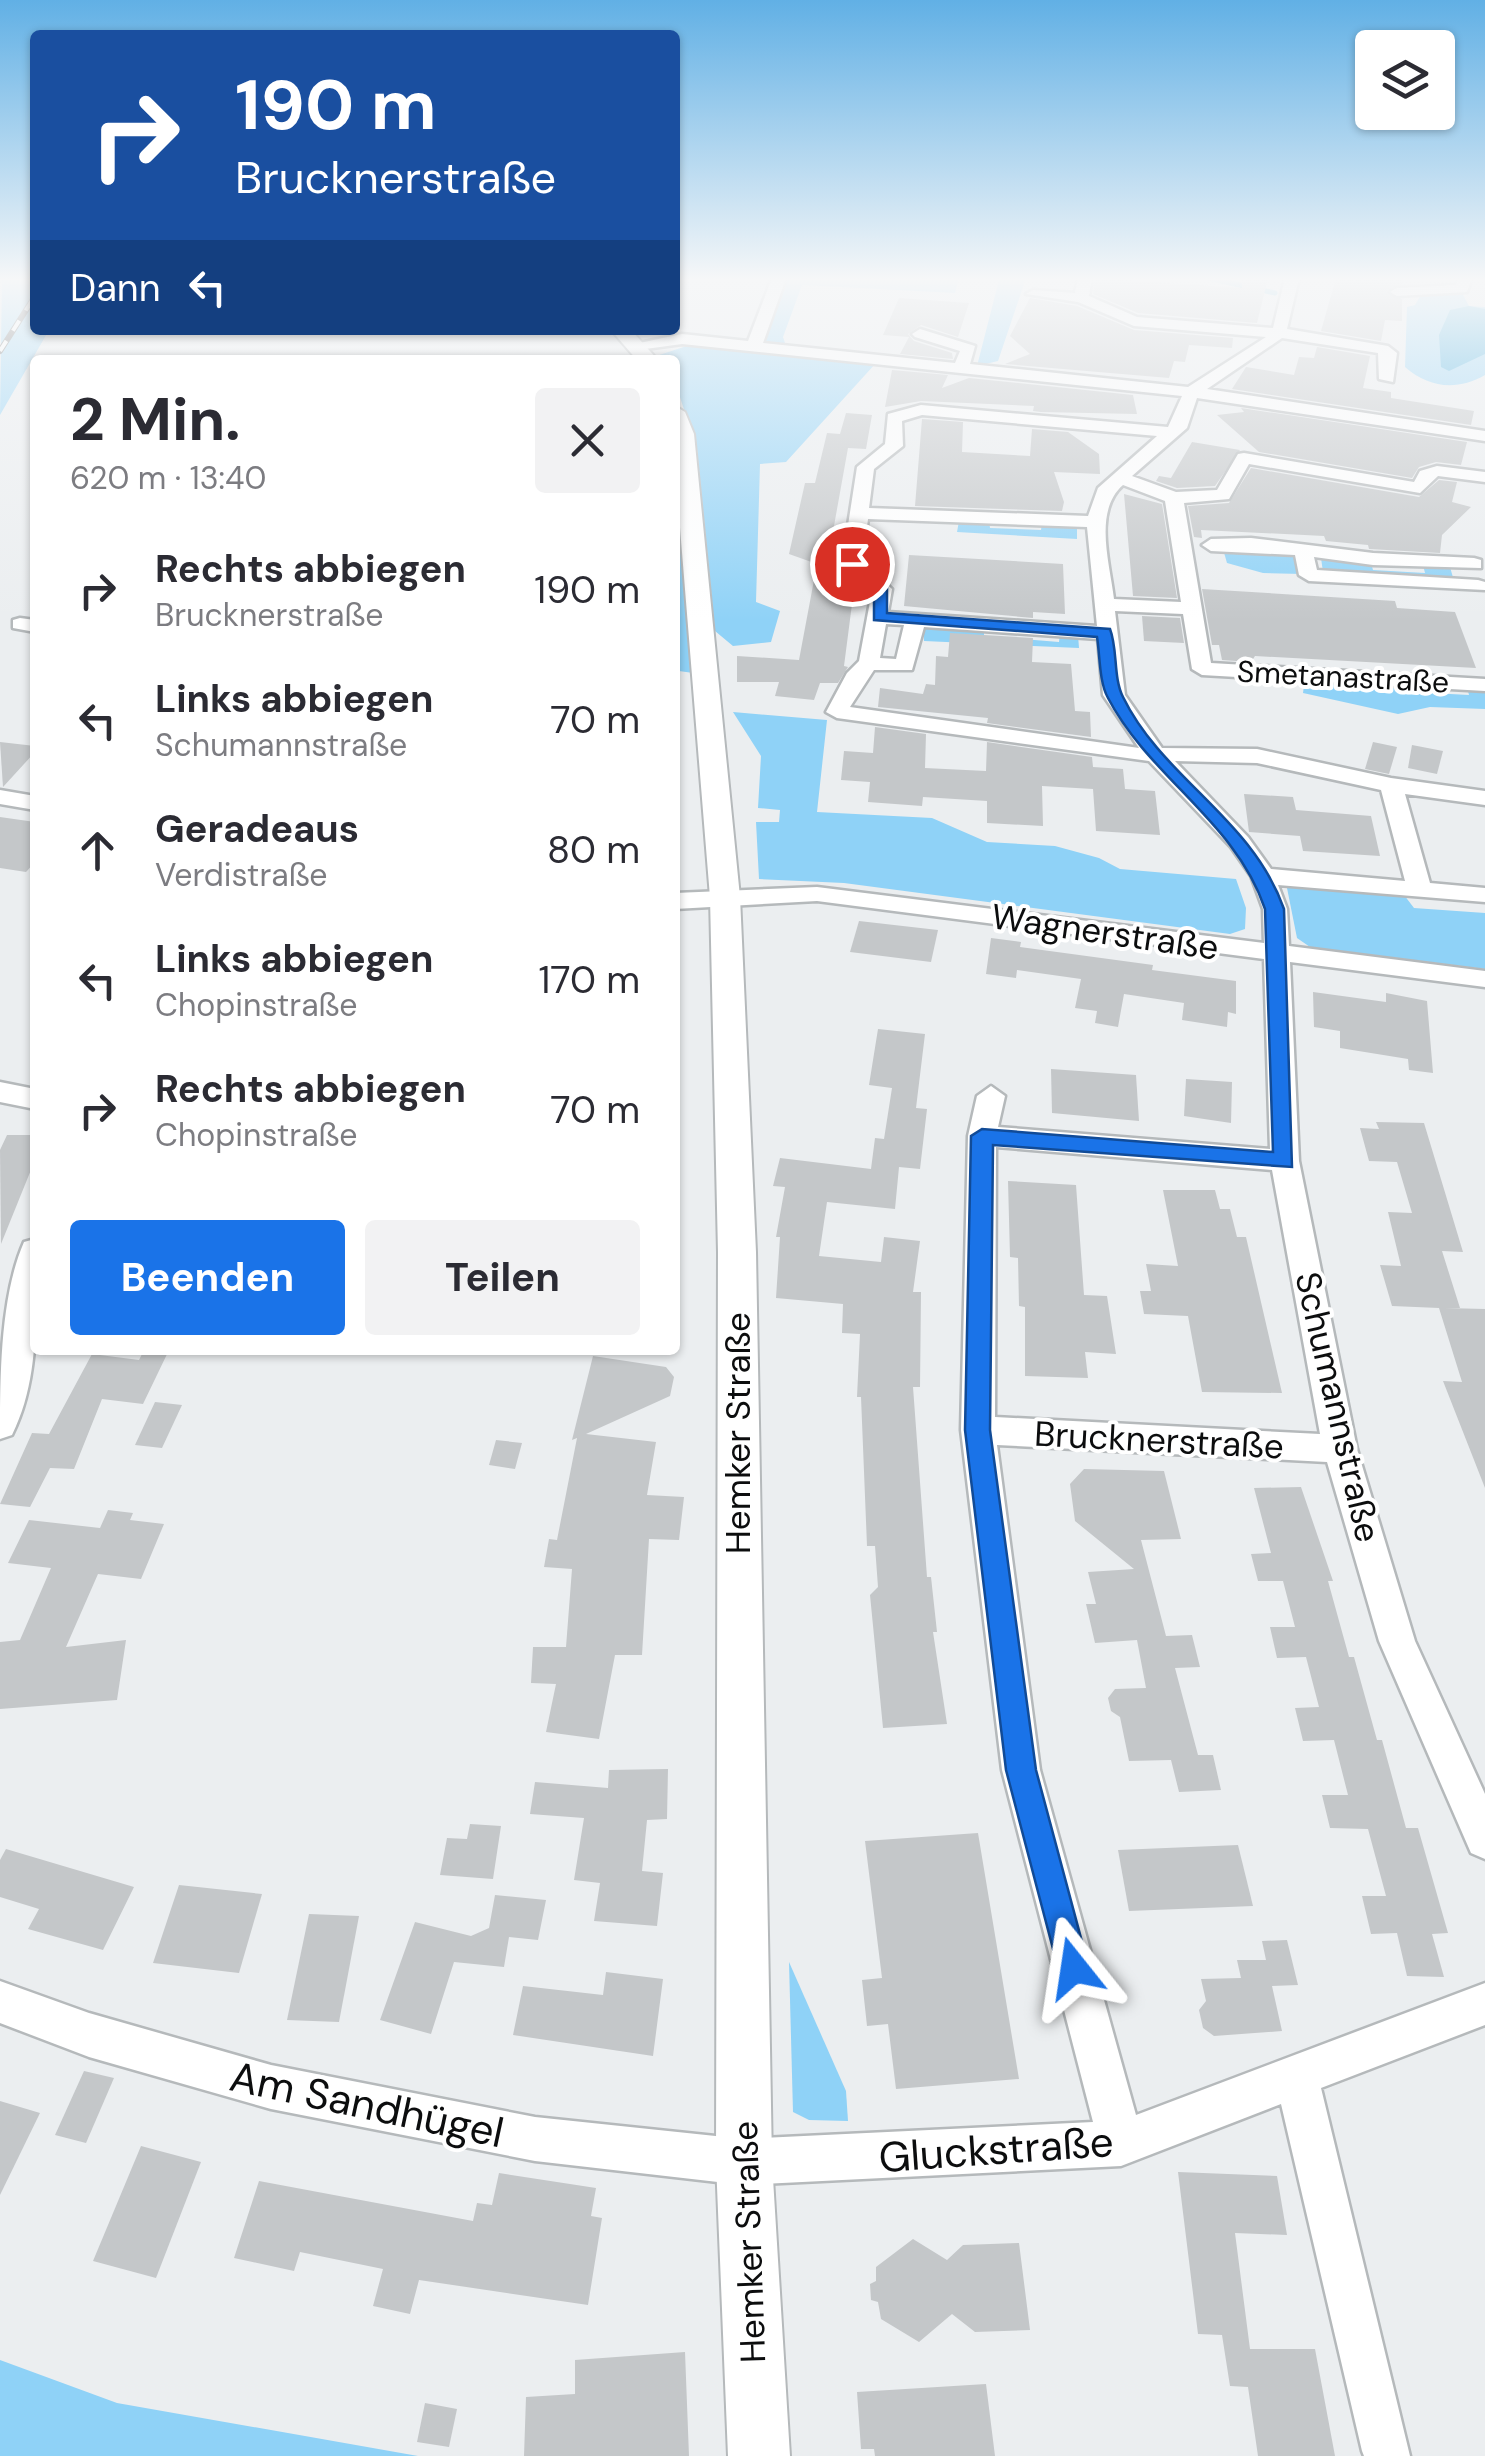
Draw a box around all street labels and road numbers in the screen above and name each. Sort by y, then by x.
street label: Smetanastraße [1236,651,1450,702]
street label: Wagnerstraße [989,893,1221,971]
street label: Schumannstraße [1285,1267,1391,1547]
street label: Hemker Straße [715,1312,761,1554]
street label: Brucknerstraße [1033,1410,1285,1470]
street label: Am Sandhügel [225,2049,509,2160]
street label: Gluckstraße [877,2114,1115,2185]
street label: Hemker Straße [722,2120,776,2364]

